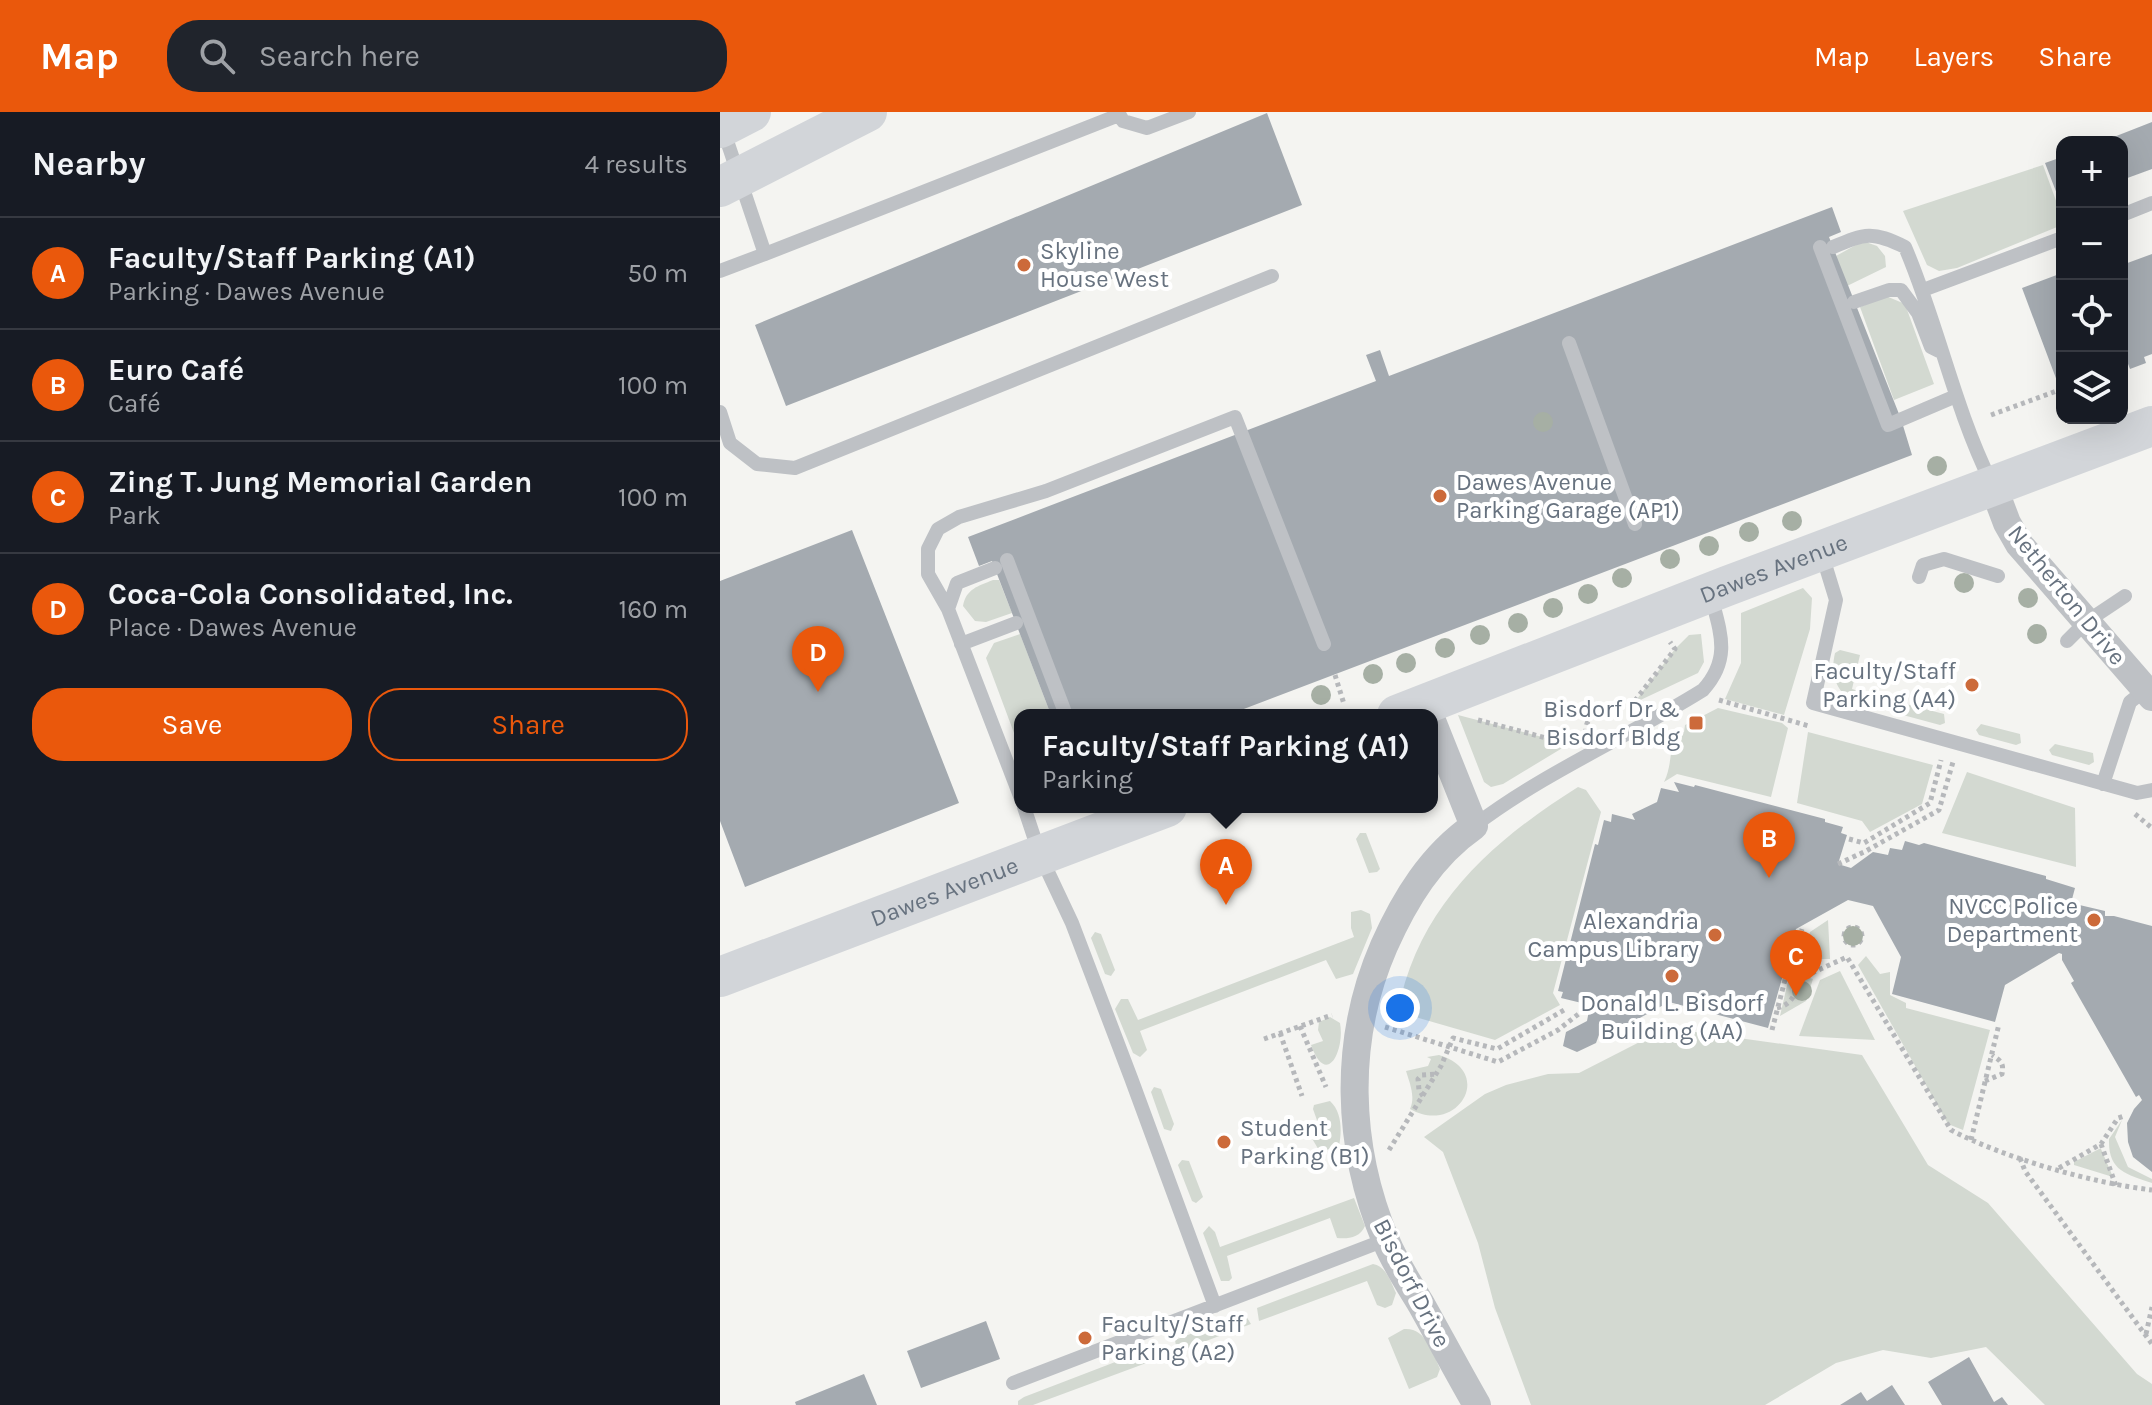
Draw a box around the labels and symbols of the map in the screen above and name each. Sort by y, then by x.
place label: Skyline House West [1040,237,1169,293]
marker: Skyline House West [1015,256,1033,274]
place label: Dawes Avenue Parking Garage (AP1) [1456,468,1680,524]
marker: Dawes Avenue Parking Garage (AP1) [1431,487,1449,505]
street label: Netherton Drive [2002,519,2132,671]
street label: Dawes Avenue [1695,528,1851,609]
pin: D [792,626,844,692]
place label: Faculty/Staff Parking (A4) [1813,657,1957,713]
marker: Faculty/Staff Parking (A4) [1963,676,1981,694]
place label: Bisdorf Dr & Bisdorf Bldg [1543,695,1680,751]
marker: Bisdorf Dr & Bisdorf Bldg [1687,714,1705,732]
pin: B [1743,812,1795,878]
pin: A [1200,839,1252,905]
street label: Dawes Avenue [866,851,1022,933]
place label: NVCC Police Department [1947,892,2078,948]
place label: Alexandria Campus Library [1527,907,1699,963]
marker: NVCC Police Department [2085,911,2103,929]
marker: Alexandria Campus Library [1706,926,1724,944]
pin: C [1770,930,1822,996]
marker: Donald L. Bisdorf Building (AA) [1663,967,1681,985]
your location [1380,988,1420,1028]
place label: Donald L. Bisdorf Building (AA) [1580,989,1764,1045]
place label: Student Parking (B1) [1240,1114,1370,1170]
marker: Student Parking (B1) [1215,1133,1233,1151]
street label: Bisdorf Drive [1368,1214,1456,1352]
place label: Faculty/Staff Parking (A2) [1101,1310,1244,1366]
marker: Faculty/Staff Parking (A2) [1076,1329,1094,1347]

